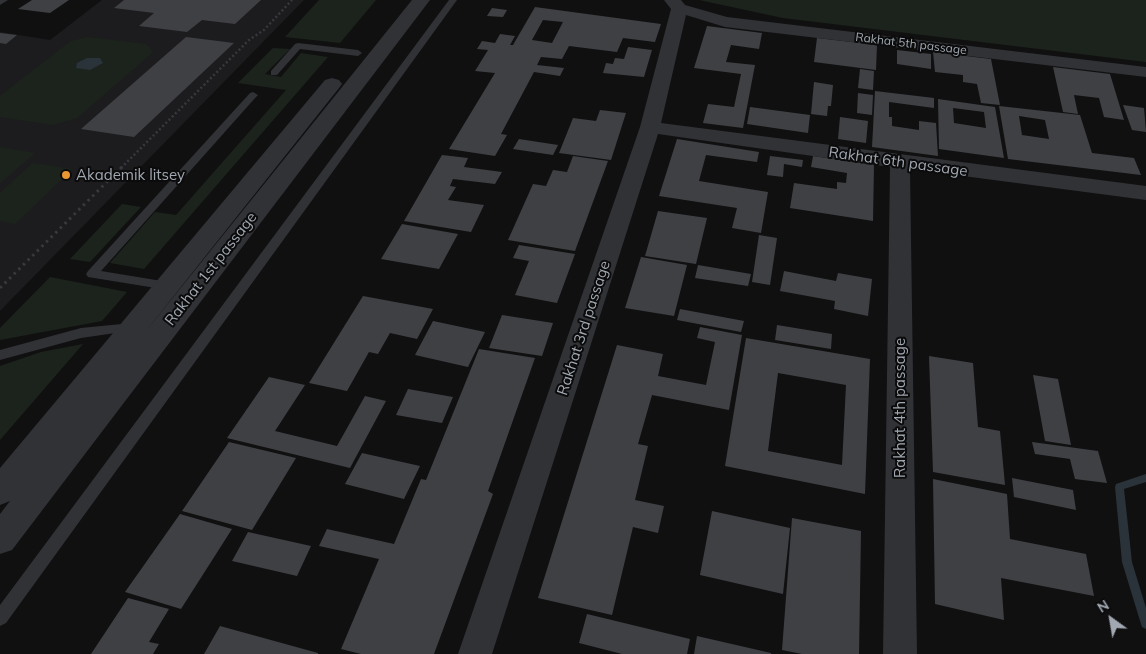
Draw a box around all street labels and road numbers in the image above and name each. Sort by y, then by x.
street label: Rakhat 5th passage [855,30,967,58]
street label: Rakhat 6th passage [827,143,969,181]
street label: Rakhat 1st passage [161,209,261,329]
street label: Rakhat 3rd passage [554,258,614,398]
street label: Rakhat 4th passage [891,338,909,478]

